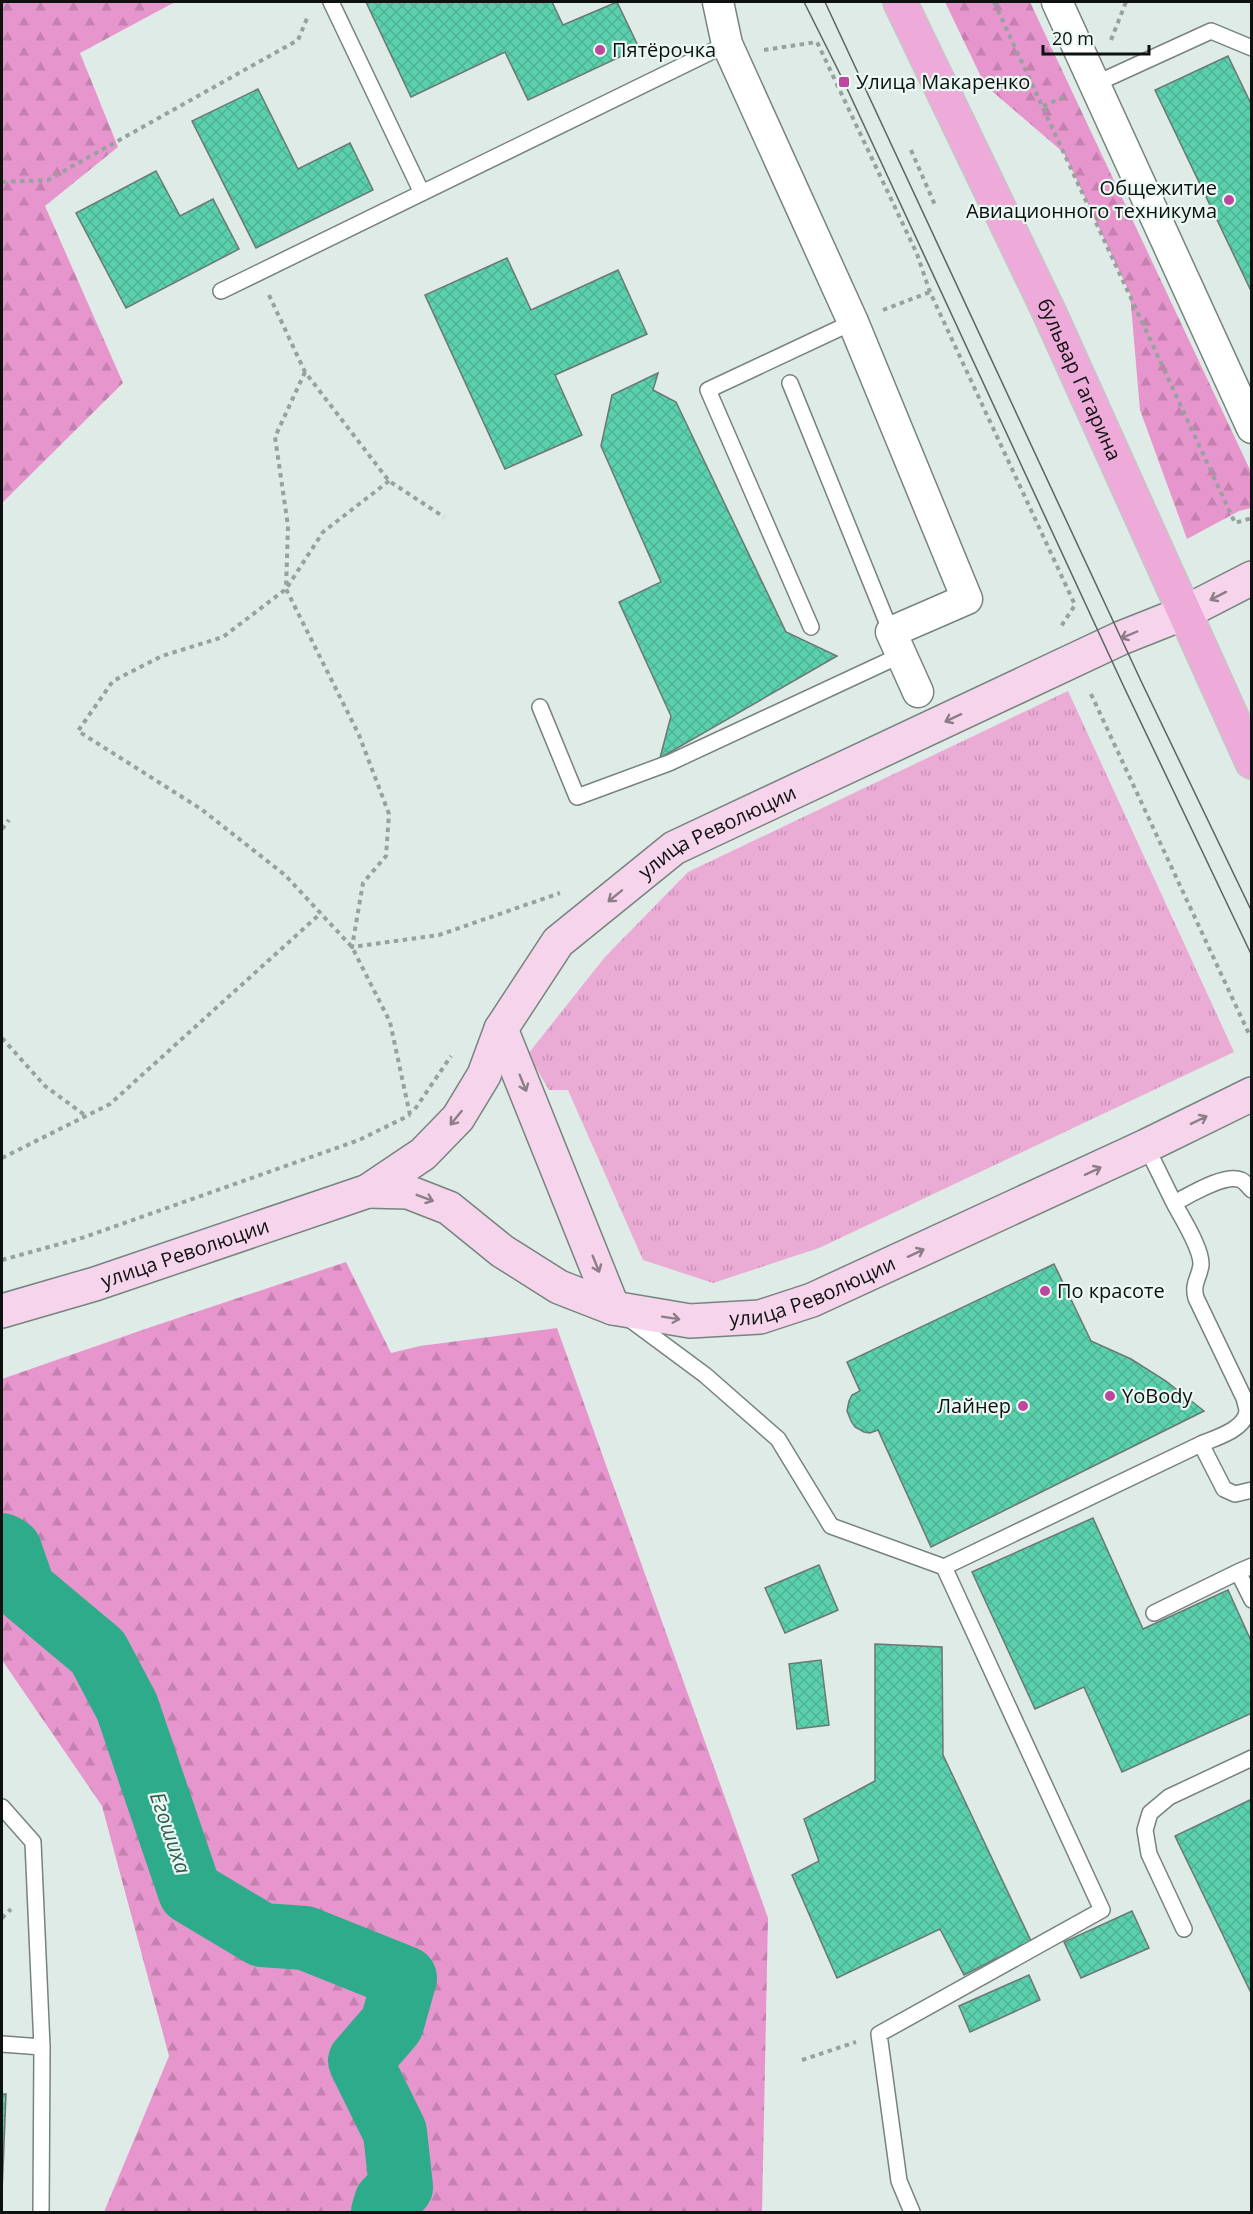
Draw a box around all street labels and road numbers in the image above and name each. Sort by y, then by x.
street label: бульвар Гагарина [1031,294,1128,465]
street label: улица Революции [632,779,800,885]
street label: улица Революции [97,1212,273,1294]
street label: улица Революции [728,1249,900,1332]

